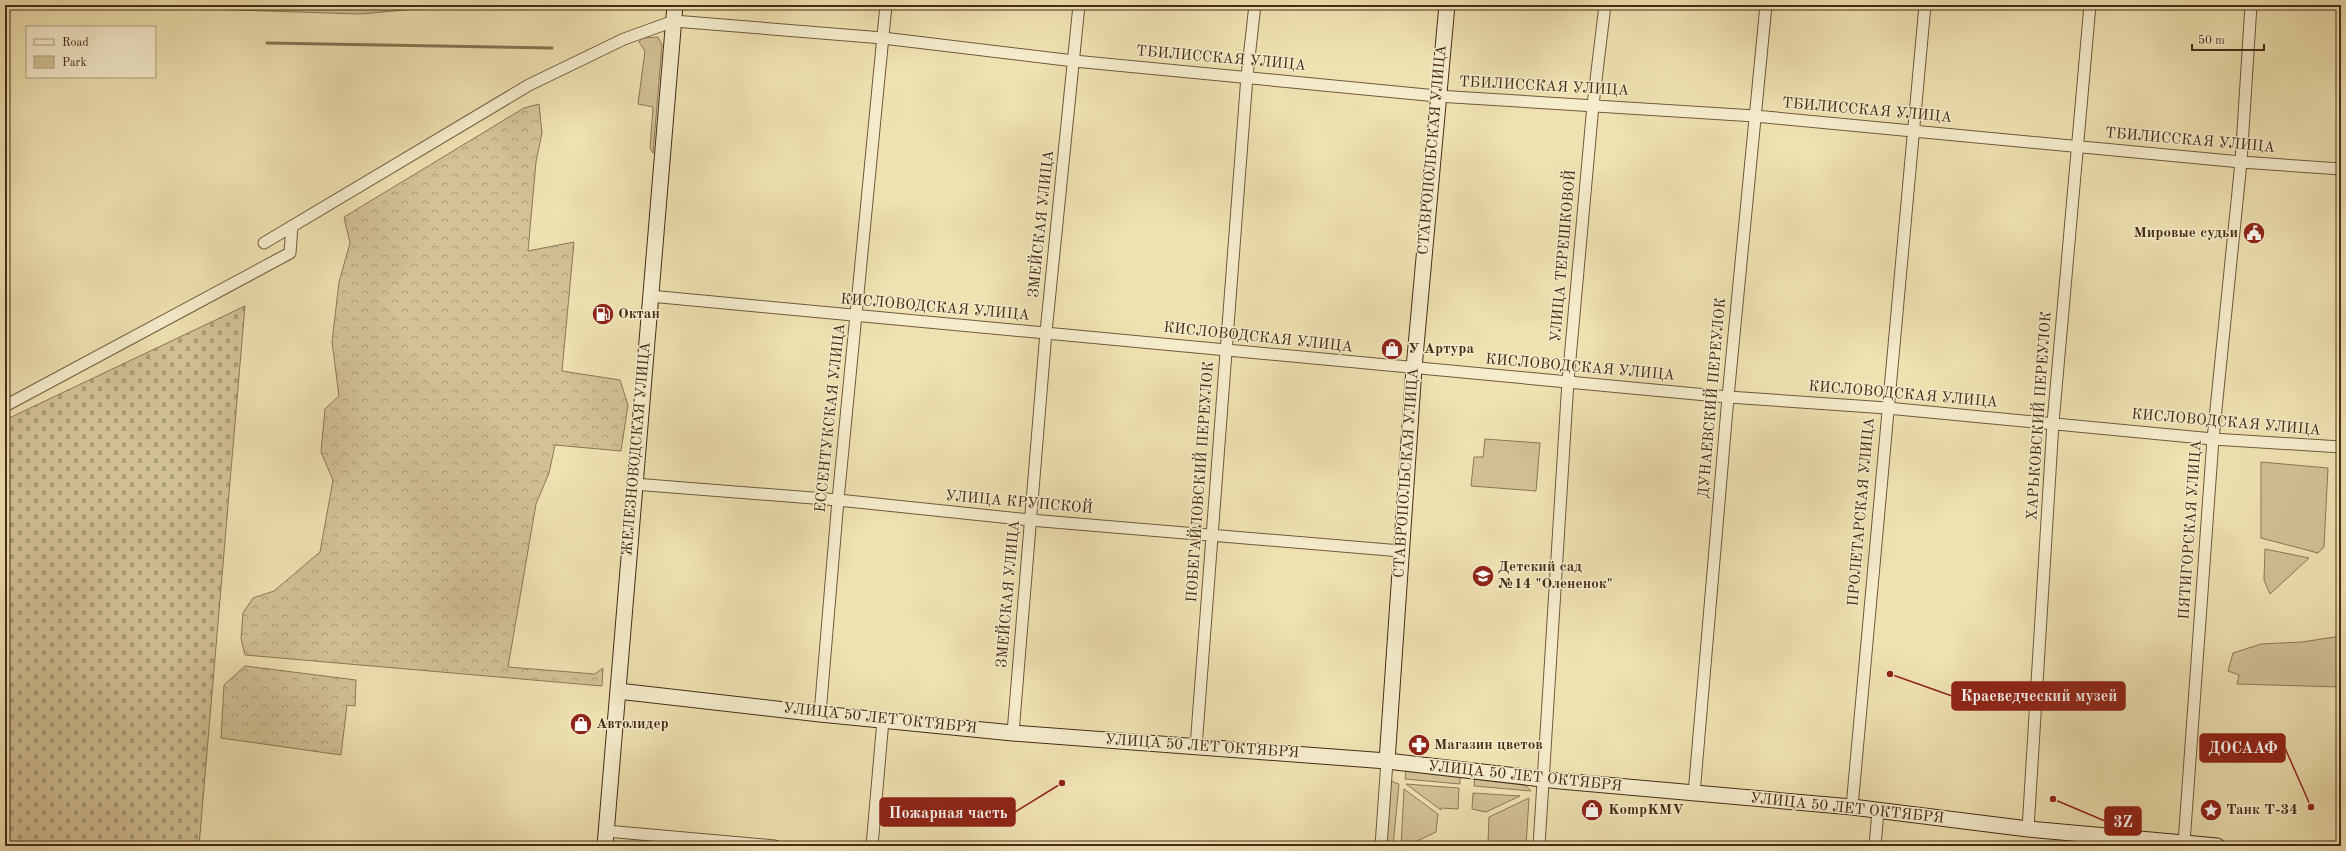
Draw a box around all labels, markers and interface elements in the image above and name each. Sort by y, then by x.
legend [26,26,156,78]
scale bar [2192,26,2264,52]
text: 50 m [2198,34,2225,47]
text: Road [62,37,89,49]
street label: ТБИЛИССКАЯ УЛИЦА [1135,44,1307,74]
street label: СТАВРОПОЛЬСКАЯ УЛИЦА [1416,44,1450,256]
text: Park [62,57,87,69]
street label: ТБИЛИССКАЯ УЛИЦА [1458,75,1630,99]
street label: ТБИЛИССКАЯ УЛИЦА [1781,96,1953,126]
street label: ТБИЛИССКАЯ УЛИЦА [2104,126,2276,156]
street label: ЗМЕЙСКАЯ УЛИЦА [1023,149,1057,298]
street label: УЛИЦА ТЕРЕШКОВОЙ [1545,169,1579,343]
public building icon: Мировые судьи [2241,220,2267,246]
place label: Мировые судьи [2133,226,2238,241]
street label: КИСЛОВОДСКАЯ УЛИЦА [840,292,1031,324]
street label: ДУНАЕВСКИЙ ПЕРЕУЛОК [1693,297,1729,499]
fuel station icon: Октан [590,301,616,327]
place label: Октан [618,307,660,322]
street label: ХАРЬКОВСКИЙ ПЕРЕУЛОК [2021,311,2055,521]
street label: КИСЛОВОДСКАЯ УЛИЦА [1163,321,1354,355]
street label: ЕССЕНТУКСКАЯ УЛИЦА [814,322,848,513]
shop icon: У Артура [1379,336,1405,362]
street label: ЖЕЛЕЗНОВОДСКАЯ УЛИЦА [620,341,654,557]
place label: У Артура [1408,342,1475,357]
street label: КИСЛОВОДСКАЯ УЛИЦА [1485,352,1676,384]
street label: ПОБЕГАЙЛОВСКИЙ ПЕРЕУЛОК [1181,361,1217,603]
street label: СТАВРОПОЛЬСКАЯ УЛИЦА [1392,367,1422,579]
street label: КИСЛОВОДСКАЯ УЛИЦА [1808,379,1999,411]
street label: КИСЛОВОДСКАЯ УЛИЦА [2131,407,2322,439]
street label: ПРОЛЕТАРСКАЯ УЛИЦА [1846,416,1878,607]
street label: ПЯТИГОРСКАЯ УЛИЦА [2177,439,2205,620]
street label: УЛИЦА КРУПСКОЙ [944,485,1094,517]
street label: ЗМЕЙСКАЯ УЛИЦА [991,519,1023,668]
place label: Детский сад №14 "Олененок" [1498,560,1613,592]
school or university icon: Детский сад №14 "Олененок" [1470,563,1496,589]
callout: Краеведческий музей [1952,682,2125,710]
text: Краеведческий музей [1961,689,2117,705]
street label: УЛИЦА 50 ЛЕТ ОКТЯБРЯ [782,701,978,737]
shop icon: Автолидер [568,711,594,737]
place label: Автолидер [596,717,669,732]
pharmacy icon: Магазин цветов [1406,732,1432,758]
street label: УЛИЦА 50 ЛЕТ ОКТЯБРЯ [1104,733,1300,761]
callout: ДОСААФ [2200,734,2285,762]
place label: Магазин цветов [1434,738,1543,753]
text: ДОСААФ [2208,741,2278,757]
street label: УЛИЦА 50 ЛЕТ ОКТЯБРЯ [1427,759,1623,795]
street label: УЛИЦА 50 ЛЕТ ОКТЯБРЯ [1749,791,1945,827]
shop icon: KompKMV [1579,797,1605,823]
place icon: Танк Т-34 [2198,797,2224,823]
callout: Пожарная часть [880,798,1015,826]
place label: KompKMV [1608,803,1684,818]
place label: Танк Т-34 [2226,803,2298,818]
text: Пожарная часть [888,806,1008,822]
callout: 3Z [2105,807,2141,835]
text: 3Z [2113,815,2133,831]

